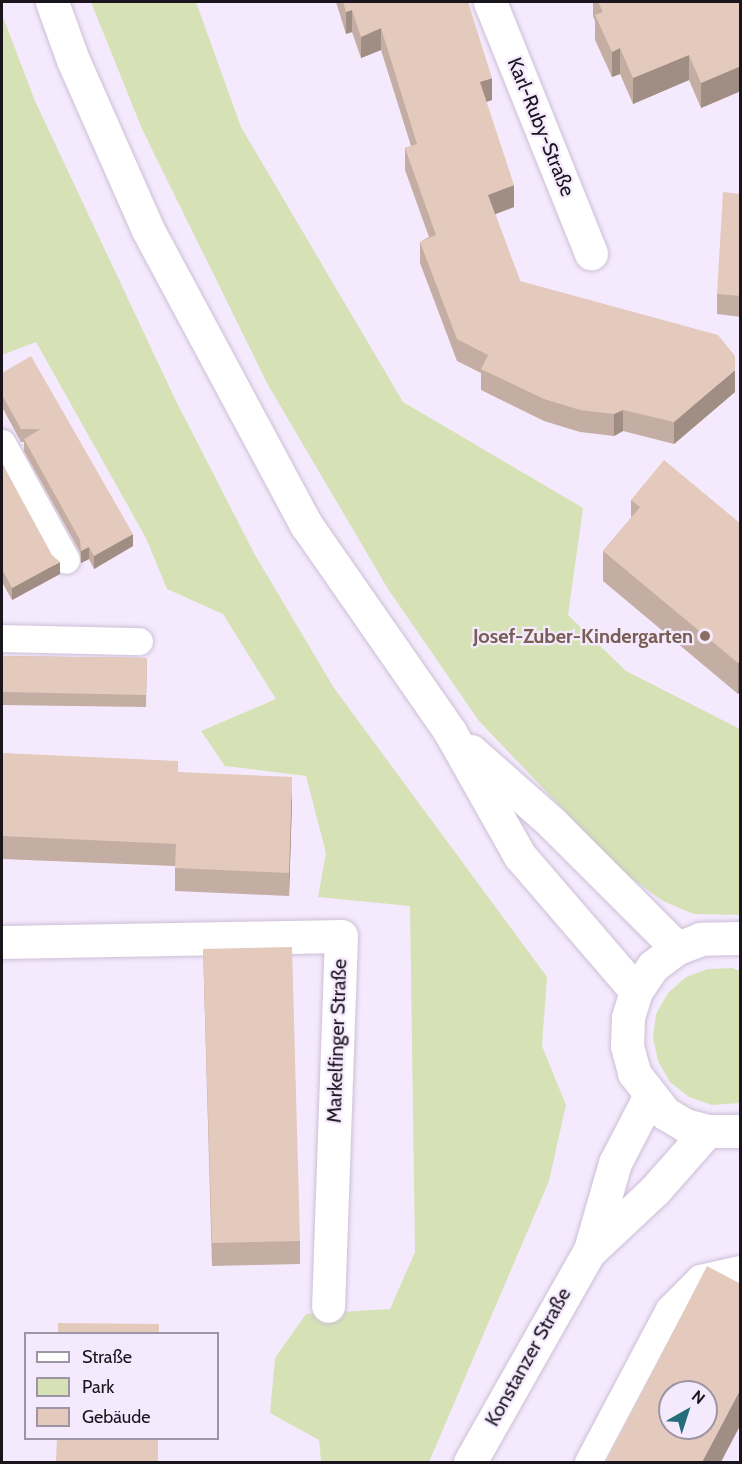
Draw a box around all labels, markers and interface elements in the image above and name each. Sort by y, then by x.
street label: Karl-Ruby-Straße [502,54,580,200]
place label: Josef-Zuber-Kindergarten [473,624,693,648]
marker: Josef-Zuber-Kindergarten [698,629,712,643]
street label: Markelfinger Straße [322,959,352,1123]
street label: Konstanzer Straße [480,1284,576,1430]
legend [24,1332,219,1440]
text: Straße [82,1346,132,1368]
text: Park [82,1376,114,1398]
north arrow [658,1380,718,1440]
text: N [688,1386,709,1408]
text: Gebäude [82,1406,151,1428]

